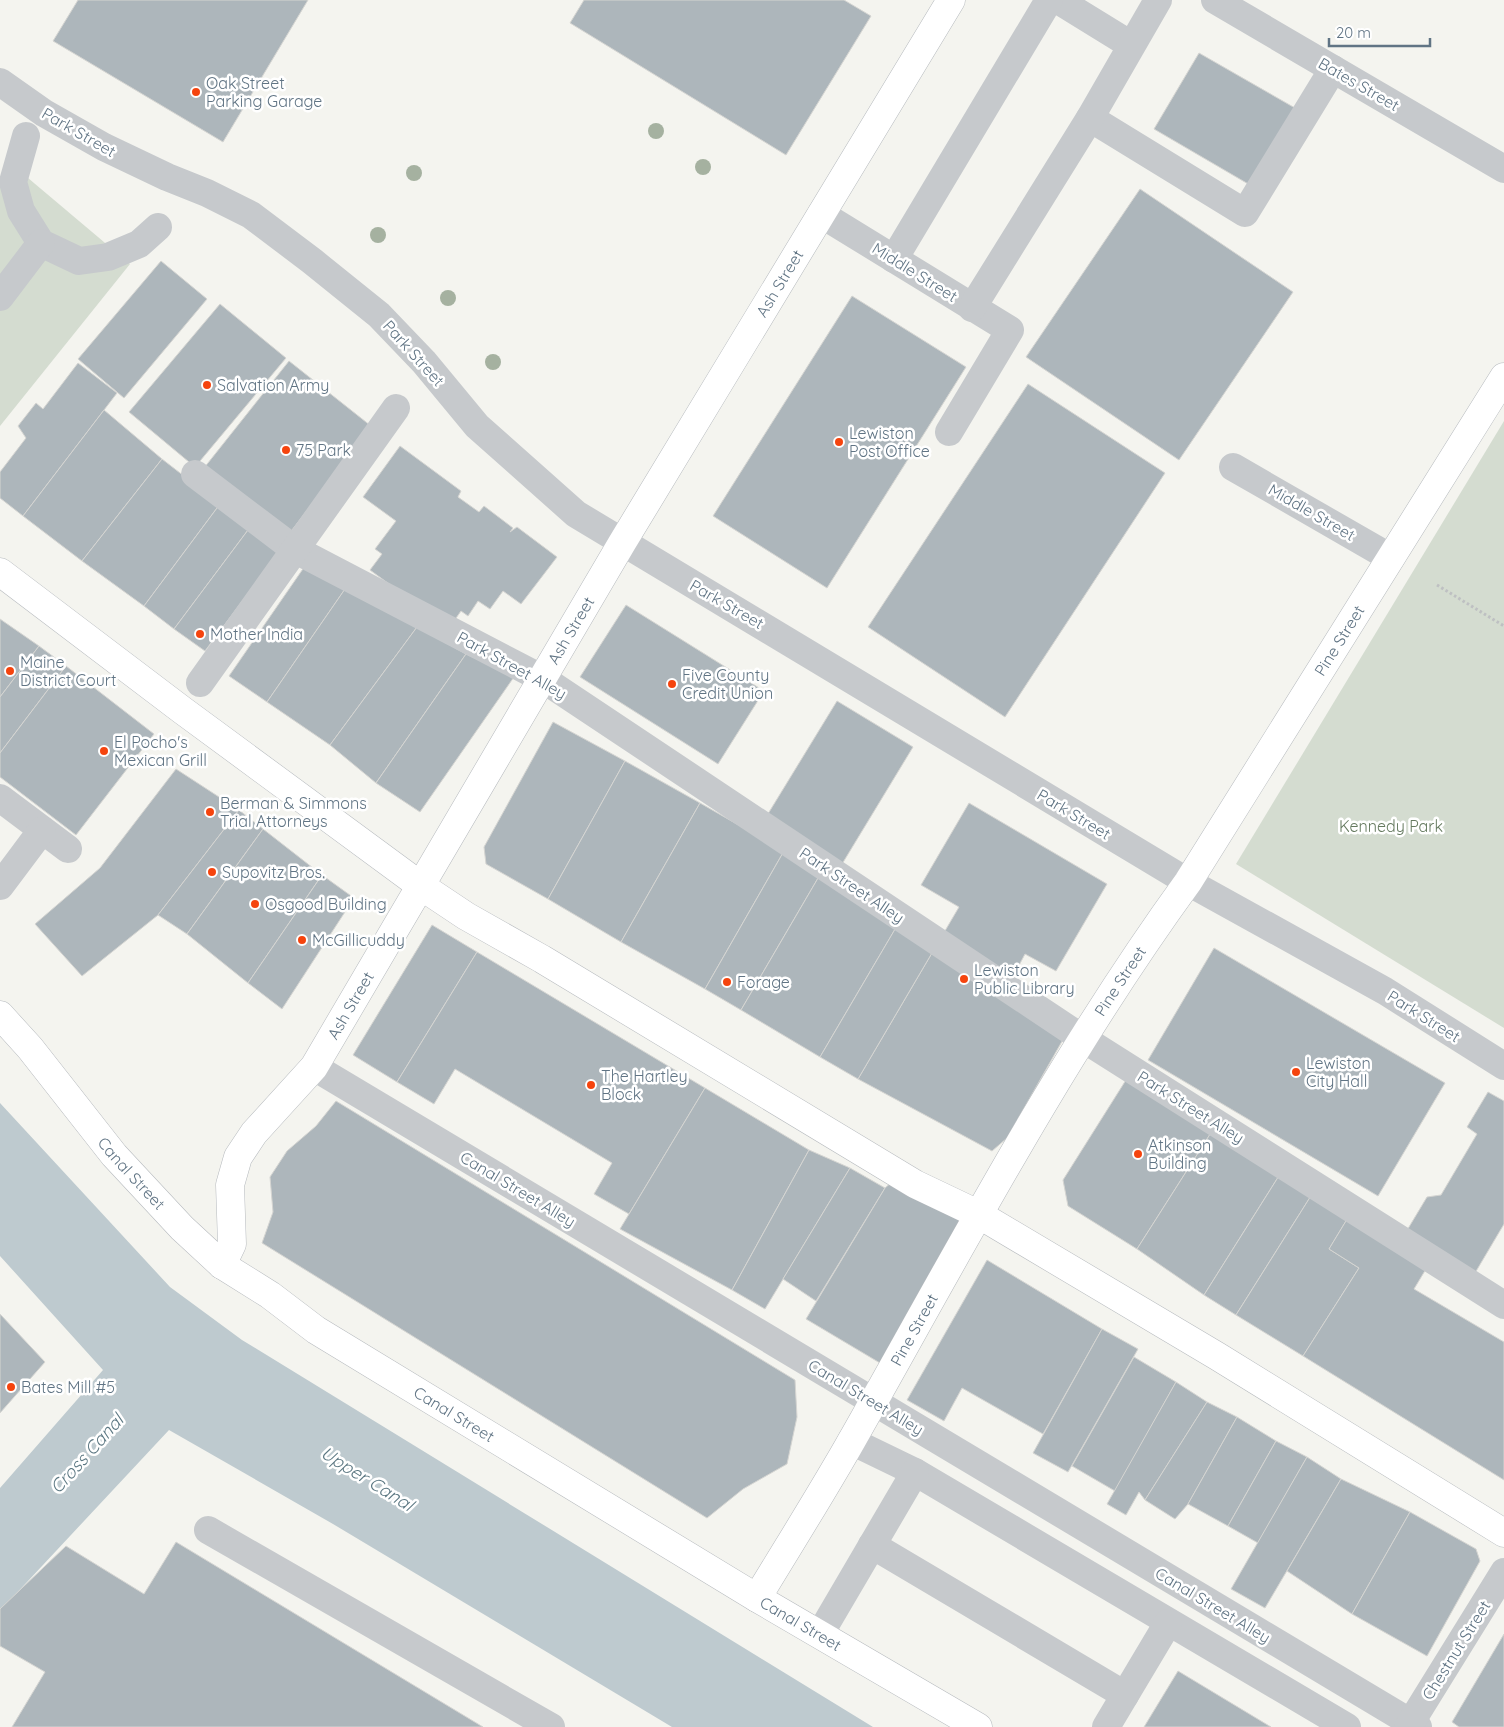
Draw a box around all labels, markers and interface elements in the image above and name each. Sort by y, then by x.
scale bar [1329,15,1430,47]
text: 20 m [1336,23,1371,42]
street label: Bates Street [1315,53,1403,115]
place label: Oak Street Parking Garage [206,73,322,111]
marker: Oak Street Parking Garage [190,86,202,98]
street label: Park Street [39,103,119,161]
street label: Middle Street [869,238,961,306]
street label: Ash Street [751,246,807,321]
street label: Park Street [379,316,449,390]
place label: Salvation Army [217,375,329,395]
marker: Salvation Army [201,379,213,391]
place label: Lewiston Post Office [849,423,930,461]
marker: Lewiston Post Office [833,436,845,448]
place label: 75 Park [296,440,351,460]
marker: 75 Park [280,444,292,456]
street label: Middle Street [1265,479,1359,545]
street label: Park Street [687,575,767,633]
street label: Ash Street [543,593,598,668]
street label: Pine Street [1310,602,1369,679]
place label: Mother India [210,624,303,644]
street label: Park Street Alley [454,627,570,703]
marker: Mother India [194,628,206,640]
place label: Maine District Court [20,652,116,690]
marker: Maine District Court [4,665,16,677]
place label: Five County Credit Union [682,665,773,703]
marker: Five County Credit Union [666,678,678,690]
place label: El Pocho's Mexican Grill [114,732,207,770]
marker: El Pocho's Mexican Grill [98,745,110,757]
street label: Park Street [1034,784,1114,844]
place label: Berman & Simmons Trial Attorneys [220,793,367,831]
marker: Berman & Simmons Trial Attorneys [204,806,216,818]
park label: Kennedy Park [1339,816,1443,836]
street label: Park Street Alley [796,843,908,927]
place label: Supovitz Bros. [222,862,325,882]
marker: Supovitz Bros. [206,866,218,878]
place label: Osgood Building [265,894,387,914]
marker: Osgood Building [249,898,261,910]
place label: McGillicuddy [312,930,405,950]
marker: McGillicuddy [296,934,308,946]
street label: Pine Street [1090,942,1150,1020]
place label: Lewiston Public Library [974,960,1075,998]
street label: Ash Street [323,968,378,1043]
place label: Forage [737,972,790,992]
marker: Lewiston Public Library [958,973,970,985]
marker: Forage [721,976,733,988]
street label: Park Street [1384,986,1464,1046]
place label: Lewiston City Hall [1306,1053,1371,1091]
place label: The Hartley Block [601,1066,688,1104]
street label: Park Street Alley [1134,1066,1248,1148]
marker: Lewiston City Hall [1290,1066,1302,1078]
marker: The Hartley Block [585,1079,597,1091]
street label: Canal Street [94,1133,170,1214]
place label: Atkinson Building [1148,1135,1211,1173]
street label: Canal Street Alley [457,1147,579,1231]
marker: Atkinson Building [1132,1148,1144,1160]
street label: Pine Street [886,1290,942,1369]
street label: Canal Street Alley [805,1355,927,1439]
place label: Bates Mill #5 [21,1377,115,1397]
marker: Bates Mill #5 [5,1381,17,1393]
street label: Canal Street [410,1382,498,1446]
water label: Cross Canal [45,1408,130,1498]
water label: Upper Canal [317,1441,419,1517]
street label: Canal Street Alley [1152,1563,1274,1647]
street label: Canal Street [756,1592,845,1655]
street label: Chestnut Street [1417,1597,1495,1703]

